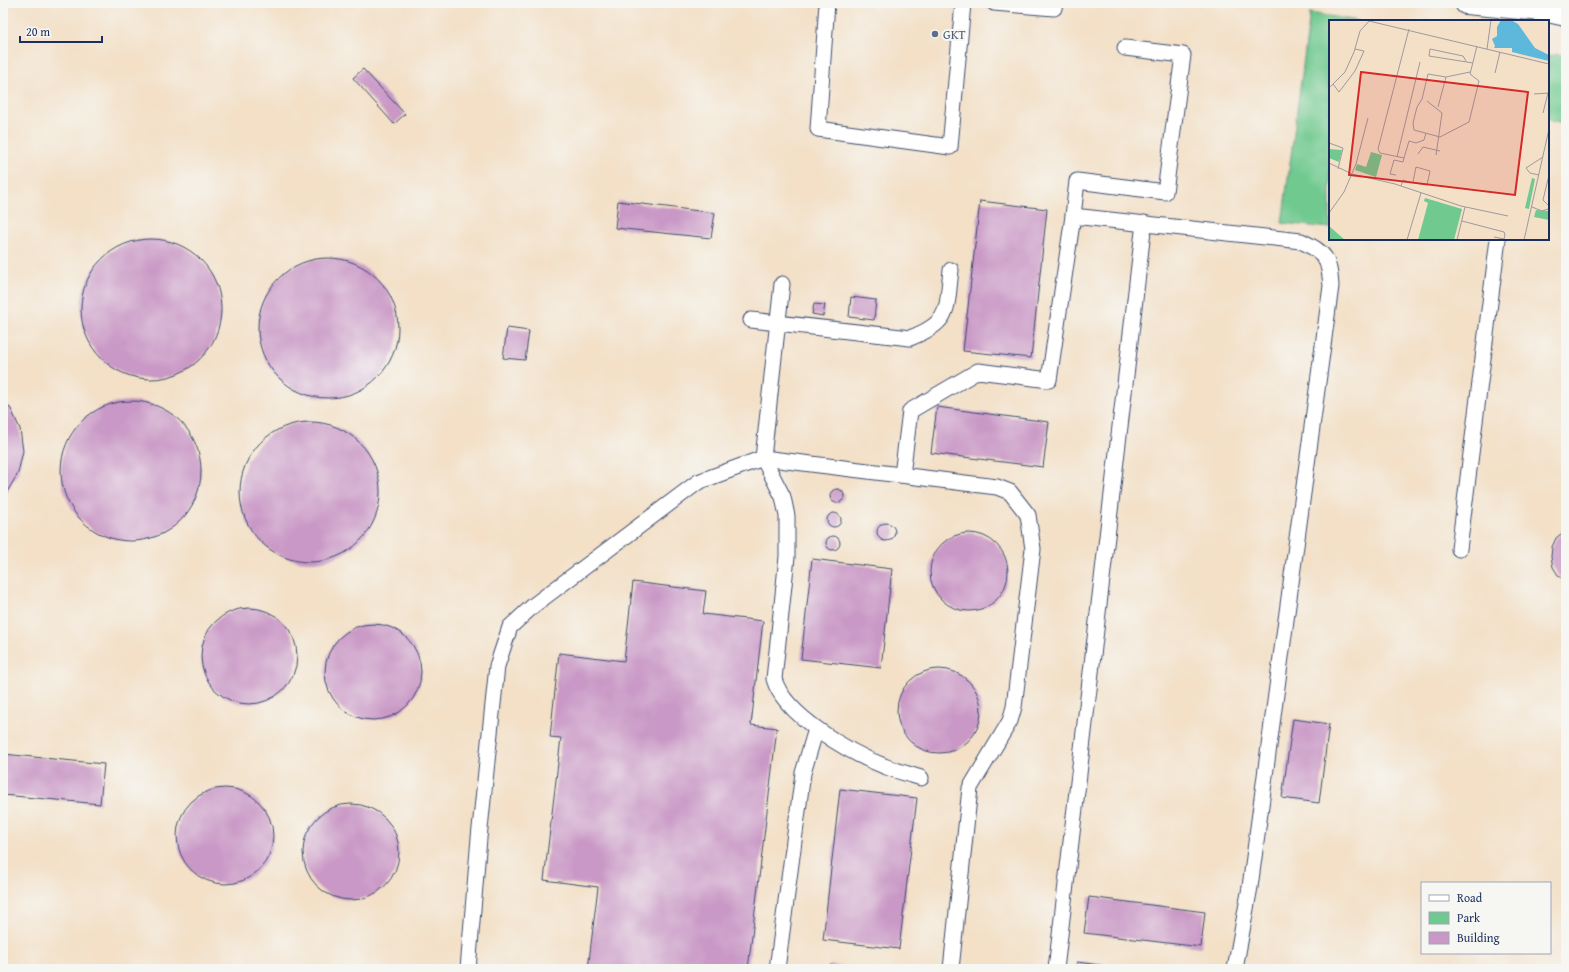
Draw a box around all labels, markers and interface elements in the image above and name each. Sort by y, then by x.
scale bar [20,18,102,44]
inset map [1329,20,1549,240]
text: 20 m [26,23,50,40]
place label: GKT [943,25,966,44]
marker: GKT [930,29,940,39]
legend [1421,882,1551,954]
text: Road [1457,889,1483,906]
text: Park [1457,909,1481,926]
text: Building [1457,929,1500,946]

